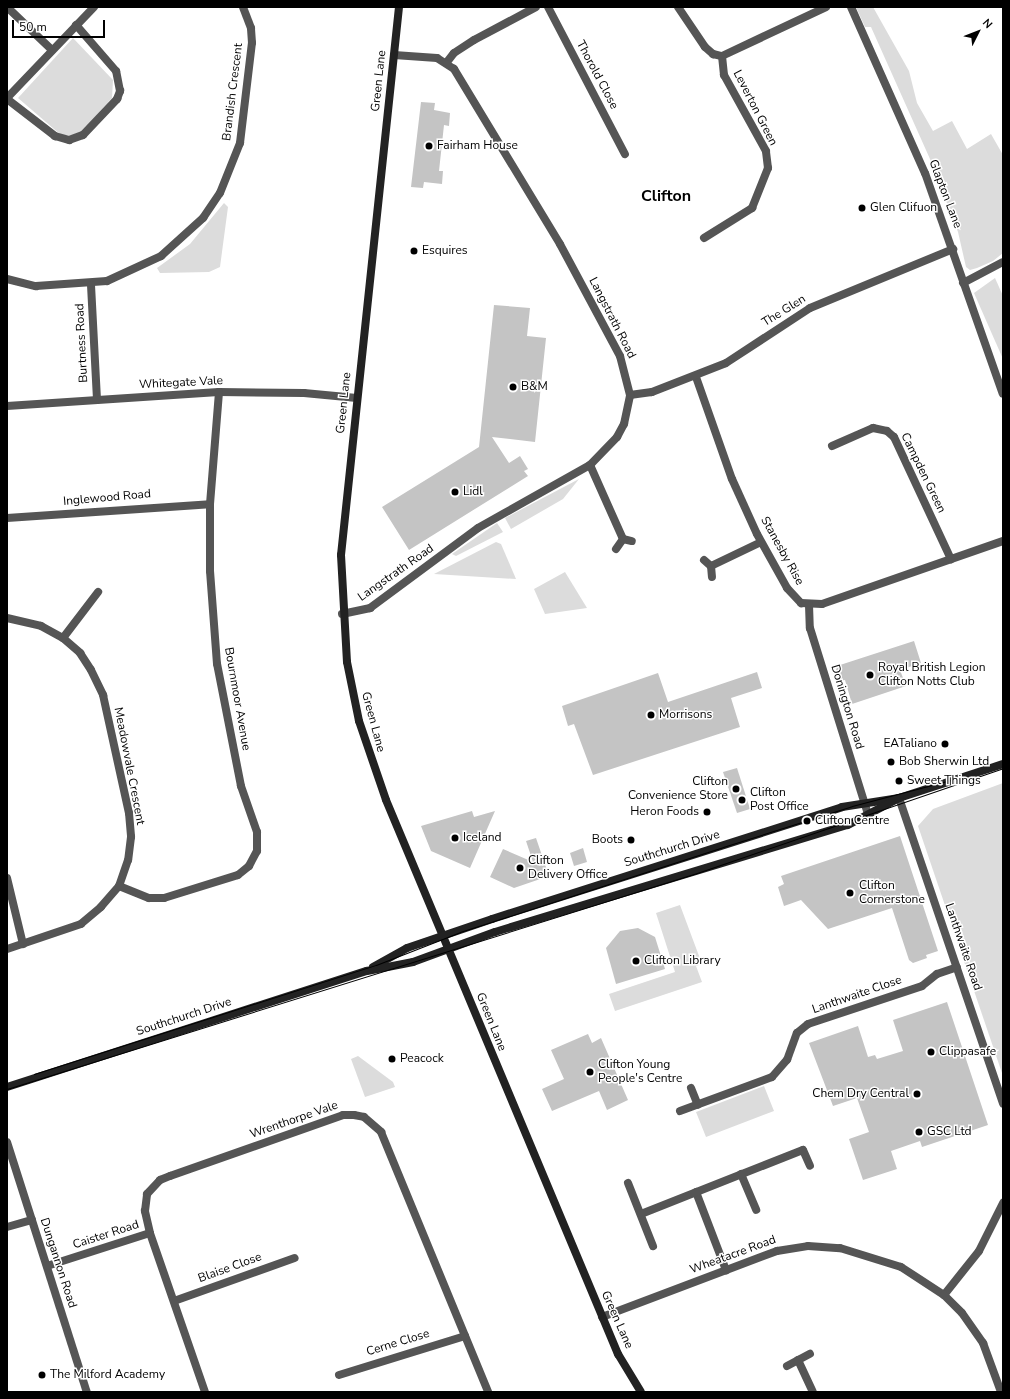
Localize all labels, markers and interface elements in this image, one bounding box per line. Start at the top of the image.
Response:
scale bar [14,12,107,38]
north arrow [958,12,998,52]
text: N [979,16,996,32]
text: 50 m [19,19,47,35]
street label: Thorold Close [573,38,621,112]
street label: Brandish Crescent [220,42,246,142]
street label: Green Lane [369,50,389,112]
street label: Leverton Green [730,68,780,148]
place label: Fairham House [437,139,518,153]
marker: Fairham House [424,141,434,151]
street label: Glapton Lane [925,158,965,230]
district label: Clifton [641,186,691,206]
place label: Glen Clifuon [870,201,937,215]
marker: Glen Clifuon [857,203,867,213]
place label: Esquires [422,244,468,258]
marker: Esquires [409,246,419,256]
street label: Langstrath Road [585,275,639,361]
street label: The Glen [759,292,809,330]
street label: Burtness Road [73,303,91,383]
street label: Green Lane [334,372,354,434]
street label: Whitegate Vale [139,374,223,392]
place label: B&M [521,380,548,394]
marker: B&M [508,382,518,392]
street label: Campden Green [897,431,949,515]
place label: Lidl [463,485,483,499]
street label: Inglewood Road [63,487,151,509]
marker: Lidl [450,487,460,497]
street label: Stanesby Rise [757,514,807,588]
street label: Langstrath Road [355,542,437,604]
street label: Bournmoor Avenue [221,646,253,752]
place label: Royal British Legion Clifton Notts Club [878,661,986,689]
street label: Donington Road [827,663,867,751]
marker: Royal British Legion Clifton Notts Club [865,670,875,680]
street label: Green Lane [358,690,388,754]
street label: Meadowvale Crescent [111,706,147,826]
place label: Morrisons [659,708,712,722]
marker: Morrisons [646,710,656,720]
place label: EATaliano [883,737,937,751]
marker: EATaliano [940,739,950,749]
place label: Bob Sherwin Ltd [899,755,989,769]
marker: Bob Sherwin Ltd [886,757,896,767]
place label: Sweet Things [907,774,981,788]
place label: Clifton Convenience Store [628,775,728,803]
marker: Sweet Things [894,776,904,786]
marker: Clifton Convenience Store [731,784,741,794]
place label: Clifton Post Office [750,786,809,814]
marker: Clifton Post Office [737,795,747,805]
place label: Heron Foods [630,805,699,819]
marker: Heron Foods [702,807,712,817]
place label: Clifton Centre [815,814,889,828]
marker: Clifton Centre [802,816,812,826]
street label: Southchurch Drive [623,828,721,870]
place label: Iceland [463,831,502,845]
marker: Iceland [450,833,460,843]
place label: Boots [592,833,623,847]
marker: Boots [626,835,636,845]
place label: Clifton Delivery Office [528,854,608,882]
marker: Clifton Delivery Office [515,863,525,873]
place label: Clifton Cornerstone [859,879,925,907]
marker: Clifton Cornerstone [844,887,856,899]
street label: Lanthwaite Road [941,901,985,993]
place label: Clifton Library [644,954,721,968]
marker: Clifton Library [631,956,641,966]
street label: Lanthwaite Close [810,973,904,1017]
street label: Green Lane [473,991,509,1053]
street label: Southchurch Drive [135,995,233,1039]
place label: Clippasafe [939,1045,996,1059]
marker: Clippasafe [926,1047,936,1057]
place label: Peacock [400,1052,444,1066]
marker: Peacock [387,1054,397,1064]
place label: Clifton Young People's Centre [598,1058,682,1086]
marker: Clifton Young People's Centre [585,1067,595,1077]
place label: Chem Dry Central [812,1087,909,1101]
marker: Chem Dry Central [912,1089,922,1099]
street label: Wrenthorpe Vale [248,1098,340,1142]
place label: GSC Ltd [927,1125,972,1139]
marker: GSC Ltd [914,1127,924,1137]
street label: Dungannon Road [37,1216,79,1310]
street label: Caister Road [71,1218,141,1252]
street label: Wheatacre Road [688,1233,778,1277]
street label: Blaise Close [196,1250,264,1286]
street label: Green Lane [598,1289,636,1351]
street label: Cerne Close [365,1327,431,1359]
place label: The Milford Academy [50,1368,165,1382]
marker: The Milford Academy [37,1370,47,1380]

